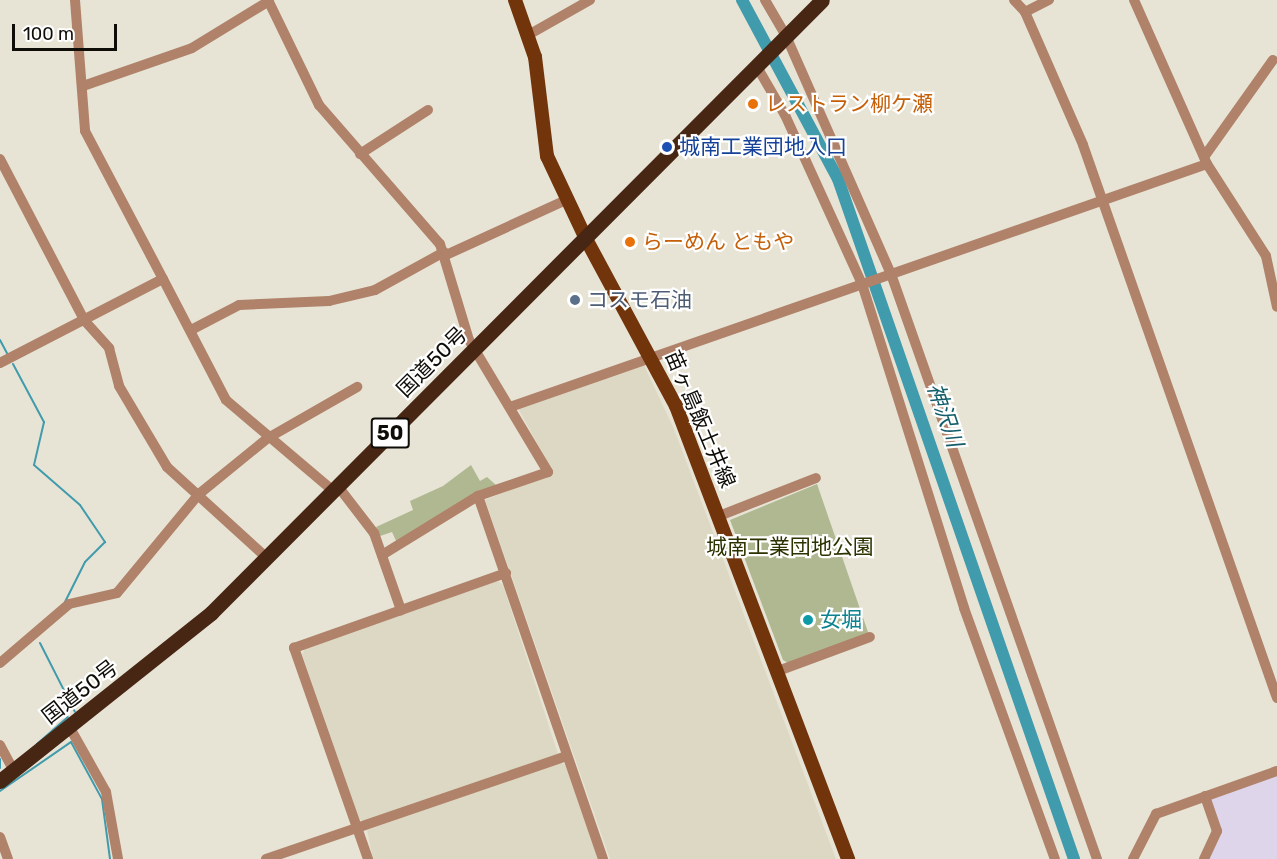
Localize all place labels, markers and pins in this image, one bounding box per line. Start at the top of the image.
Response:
place label: レストラン柳ケ瀬 [765,91,933,117]
marker: レストラン柳ケ瀬 [746,97,760,111]
place label: 城南工業団地入口 [679,134,847,160]
marker: 城南工業団地入口 [660,140,674,154]
place label: らーめん ともや [642,229,794,255]
marker: らーめん ともや [623,235,637,249]
place label: コスモ石油 [587,287,692,313]
marker: コスモ石油 [568,293,582,307]
place label: 女堀 [820,607,862,633]
marker: 女堀 [801,613,815,627]

